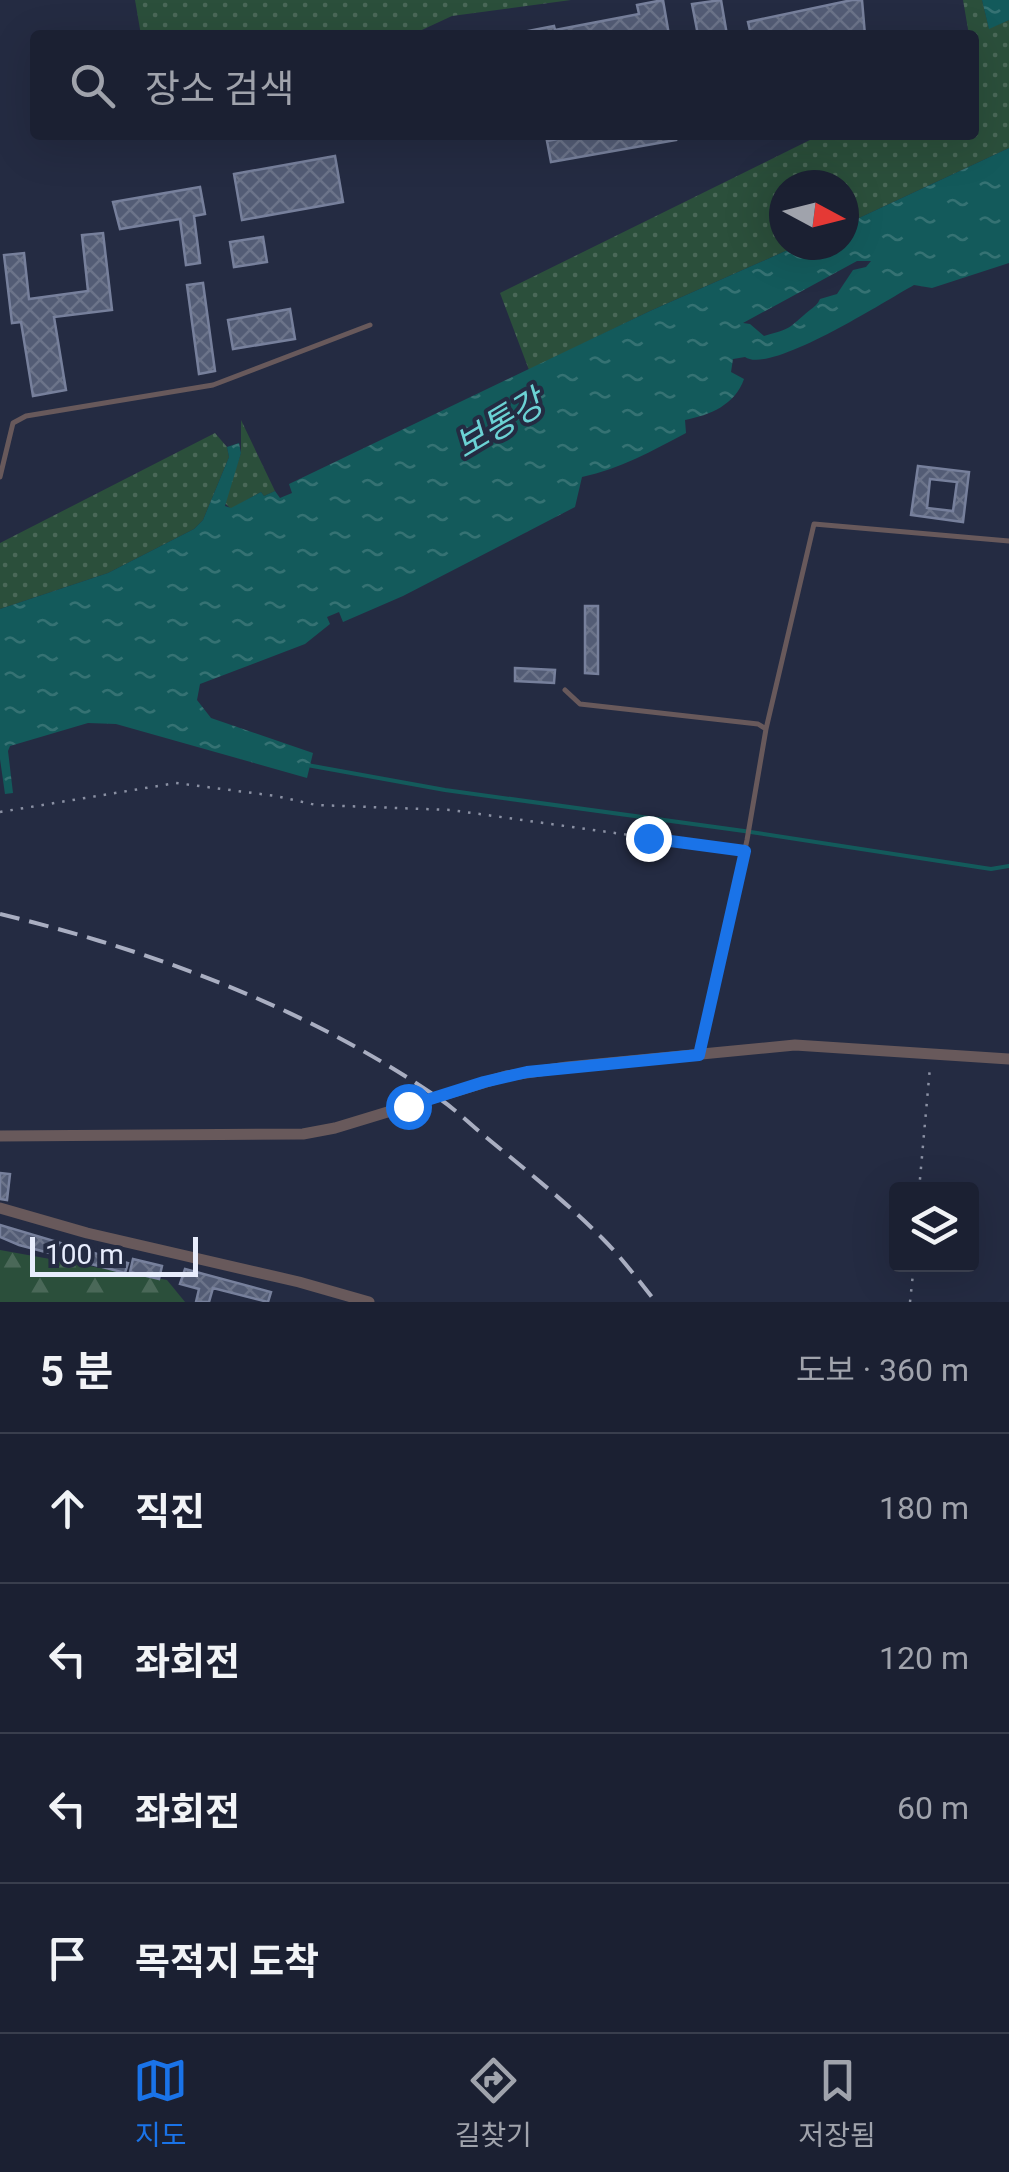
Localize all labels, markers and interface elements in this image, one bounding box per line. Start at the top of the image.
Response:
search box [30,30,979,140]
icon: search [65,58,120,113]
text: 장소 검색 [145,67,294,111]
north arrow [769,170,859,260]
water label: 보통강 [447,380,555,467]
route end [626,816,672,862]
route start [386,1084,432,1130]
map controls [889,1182,979,1272]
button: layers [889,1182,979,1272]
scale bar [30,1232,198,1276]
text: 100 m [45,1238,124,1271]
text: 5 분 [40,1347,113,1396]
text: 도보 · 360 m [796,1351,969,1389]
icon: ahead [40,1481,95,1536]
text: 180 m [879,1489,969,1527]
text: 직진 [135,1490,205,1534]
icon: left [40,1631,95,1686]
text: 120 m [879,1639,969,1677]
text: 좌회전 [135,1640,240,1684]
icon: left [40,1781,95,1836]
text: 60 m [897,1789,969,1827]
text: 좌회전 [135,1790,240,1834]
icon: arrive [40,1931,95,1986]
text: 목적지 도착 [135,1940,319,1984]
tab: 지도 [133,2053,188,2153]
tab: 길찾기 [455,2053,532,2153]
tab: 저장됨 [798,2053,876,2153]

